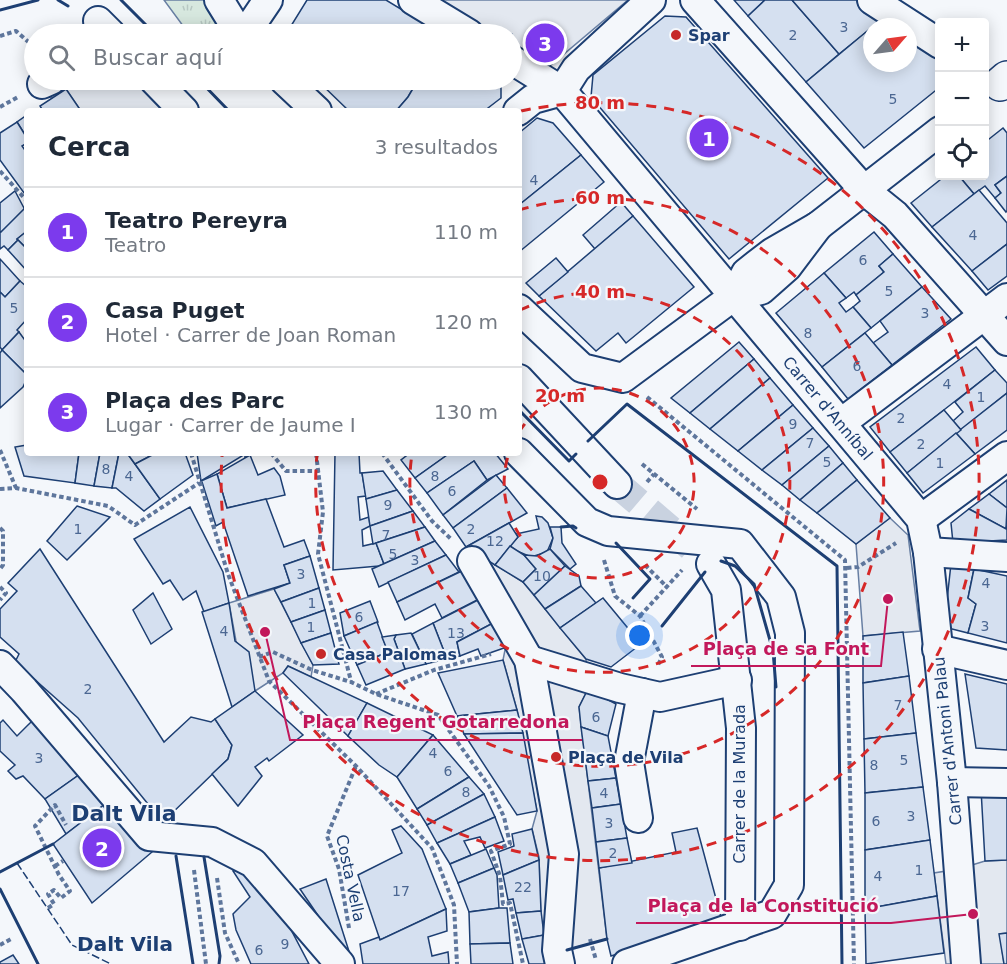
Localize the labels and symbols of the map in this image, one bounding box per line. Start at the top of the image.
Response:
north arrow [863,18,917,72]
house number: 3 [840,19,848,35]
pin: 3 [526,20,564,66]
place label: Spar [688,26,730,45]
house number: 2 [789,27,797,43]
marker: Spar [669,28,683,42]
house number: 5 [889,91,897,107]
text: 80 m [575,92,625,113]
pin: 1 [690,116,728,160]
house number: 4 [530,172,539,188]
text: 60 m [575,187,625,208]
house number: 4 [969,227,978,243]
house number: 6 [859,252,868,268]
text: 40 m [575,281,625,302]
house number: 5 [885,283,893,299]
house number: 5 [10,300,18,316]
house number: 3 [921,305,929,321]
house number: 8 [804,325,812,341]
street label: Carrer d'Anníbal [779,353,877,464]
house number: 6 [853,358,862,374]
house number: 4 [943,376,952,392]
text: 20 m [535,385,585,406]
house number: 1 [977,389,985,405]
house number: 2 [897,410,905,426]
house number: 9 [789,416,797,432]
house number: 7 [806,435,814,451]
house number: 2 [917,436,925,452]
house number: 5 [823,454,831,470]
house number: 1 [936,455,944,471]
house number: 8 [102,461,110,477]
house number: 4 [125,468,134,484]
house number: 8 [431,468,439,484]
centre of rings [590,472,610,492]
house number: 6 [448,483,457,499]
house number: 9 [384,497,392,513]
house number: 1 [74,521,82,537]
house number: 2 [467,521,475,537]
house number: 7 [382,527,390,543]
house number: 12 [486,533,504,549]
house number: 5 [389,546,397,562]
house number: 3 [411,552,419,568]
house number: 3 [297,566,305,582]
house number: 10 [533,568,551,584]
house number: 4 [982,575,991,591]
house number: 1 [308,595,316,611]
house number: 6 [355,609,364,625]
house number: 3 [981,618,989,634]
house number: 1 [307,619,315,635]
your location [625,621,654,650]
house number: 4 [220,623,229,639]
house number: 13 [447,625,465,641]
callout: Plaça de sa Font [691,630,881,666]
text: Plaça de sa Font [703,638,870,659]
place label: Casa Palomas [333,645,457,664]
marker: Casa Palomas [314,647,328,661]
street label: Carrer d'Antoni Palau [929,656,966,826]
house number: 2 [84,681,92,697]
house number: 7 [894,697,902,713]
callout: Plaça Regent Gotarredona [290,704,582,740]
street label: Carrer de la Murada [730,704,749,864]
house number: 6 [592,709,601,725]
text: Plaça Regent Gotarredona [302,711,570,732]
house number: 4 [429,745,438,761]
place label: Plaça de Vila [568,748,684,767]
house number: 3 [35,750,43,766]
marker: Plaça de Vila [549,750,563,764]
house number: 5 [900,752,908,768]
house number: 8 [870,757,878,773]
house number: 6 [444,763,453,779]
house number: 8 [462,784,470,800]
house number: 4 [600,785,609,801]
district label: Dalt Vila [71,801,177,826]
house number: 3 [907,808,915,824]
house number: 6 [872,813,881,829]
house number: 3 [605,815,613,831]
pin: 2 [82,826,122,870]
street label: Costa Vella [332,833,369,923]
house number: 2 [609,845,617,861]
house number: 1 [915,862,923,878]
house number: 4 [874,868,883,884]
house number: 22 [514,879,532,895]
house number: 17 [392,883,410,899]
callout: Plaça de la Constitució [636,887,891,923]
text: Plaça de la Constitució [647,895,879,916]
district label: Dalt Vila [77,932,173,956]
house number: 9 [281,936,289,952]
house number: 6 [255,942,264,958]

